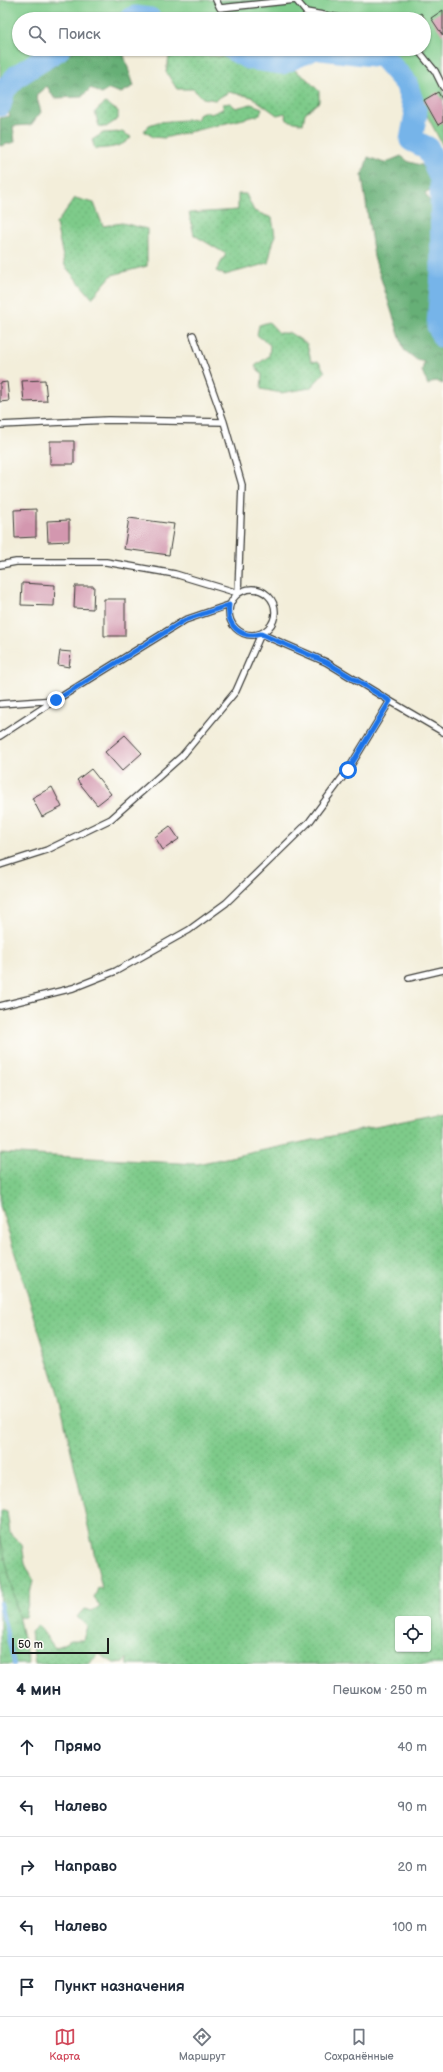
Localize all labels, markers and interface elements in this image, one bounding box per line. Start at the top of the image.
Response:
search box [12,12,431,56]
icon: search [26,23,48,45]
text: Поиск [58,25,101,44]
route end [47,691,65,709]
route start [339,761,357,779]
map controls [395,1616,431,1652]
button: locate [395,1616,431,1652]
scale bar [12,1636,109,1655]
text: 50 m [18,1638,43,1651]
text: 4 мин [16,1680,61,1700]
text: Пешком · 250 m [332,1682,427,1698]
icon: ahead [16,1736,38,1758]
text: Прямо [54,1737,101,1756]
text: 40 m [397,1739,427,1755]
icon: left [16,1796,38,1818]
text: Налево [54,1797,107,1816]
text: 90 m [398,1799,427,1815]
icon: right [16,1856,38,1878]
text: Направо [54,1857,117,1876]
text: 20 m [397,1859,427,1875]
icon: left [16,1916,38,1938]
text: Налево [54,1917,107,1936]
text: 100 m [392,1919,427,1935]
icon: arrive [16,1976,38,1998]
text: Пункт назначения [54,1977,185,1996]
tab: Карта [49,2026,80,2063]
tab: Маршрут [179,2026,226,2063]
tab: Сохранённые [324,2026,394,2063]

